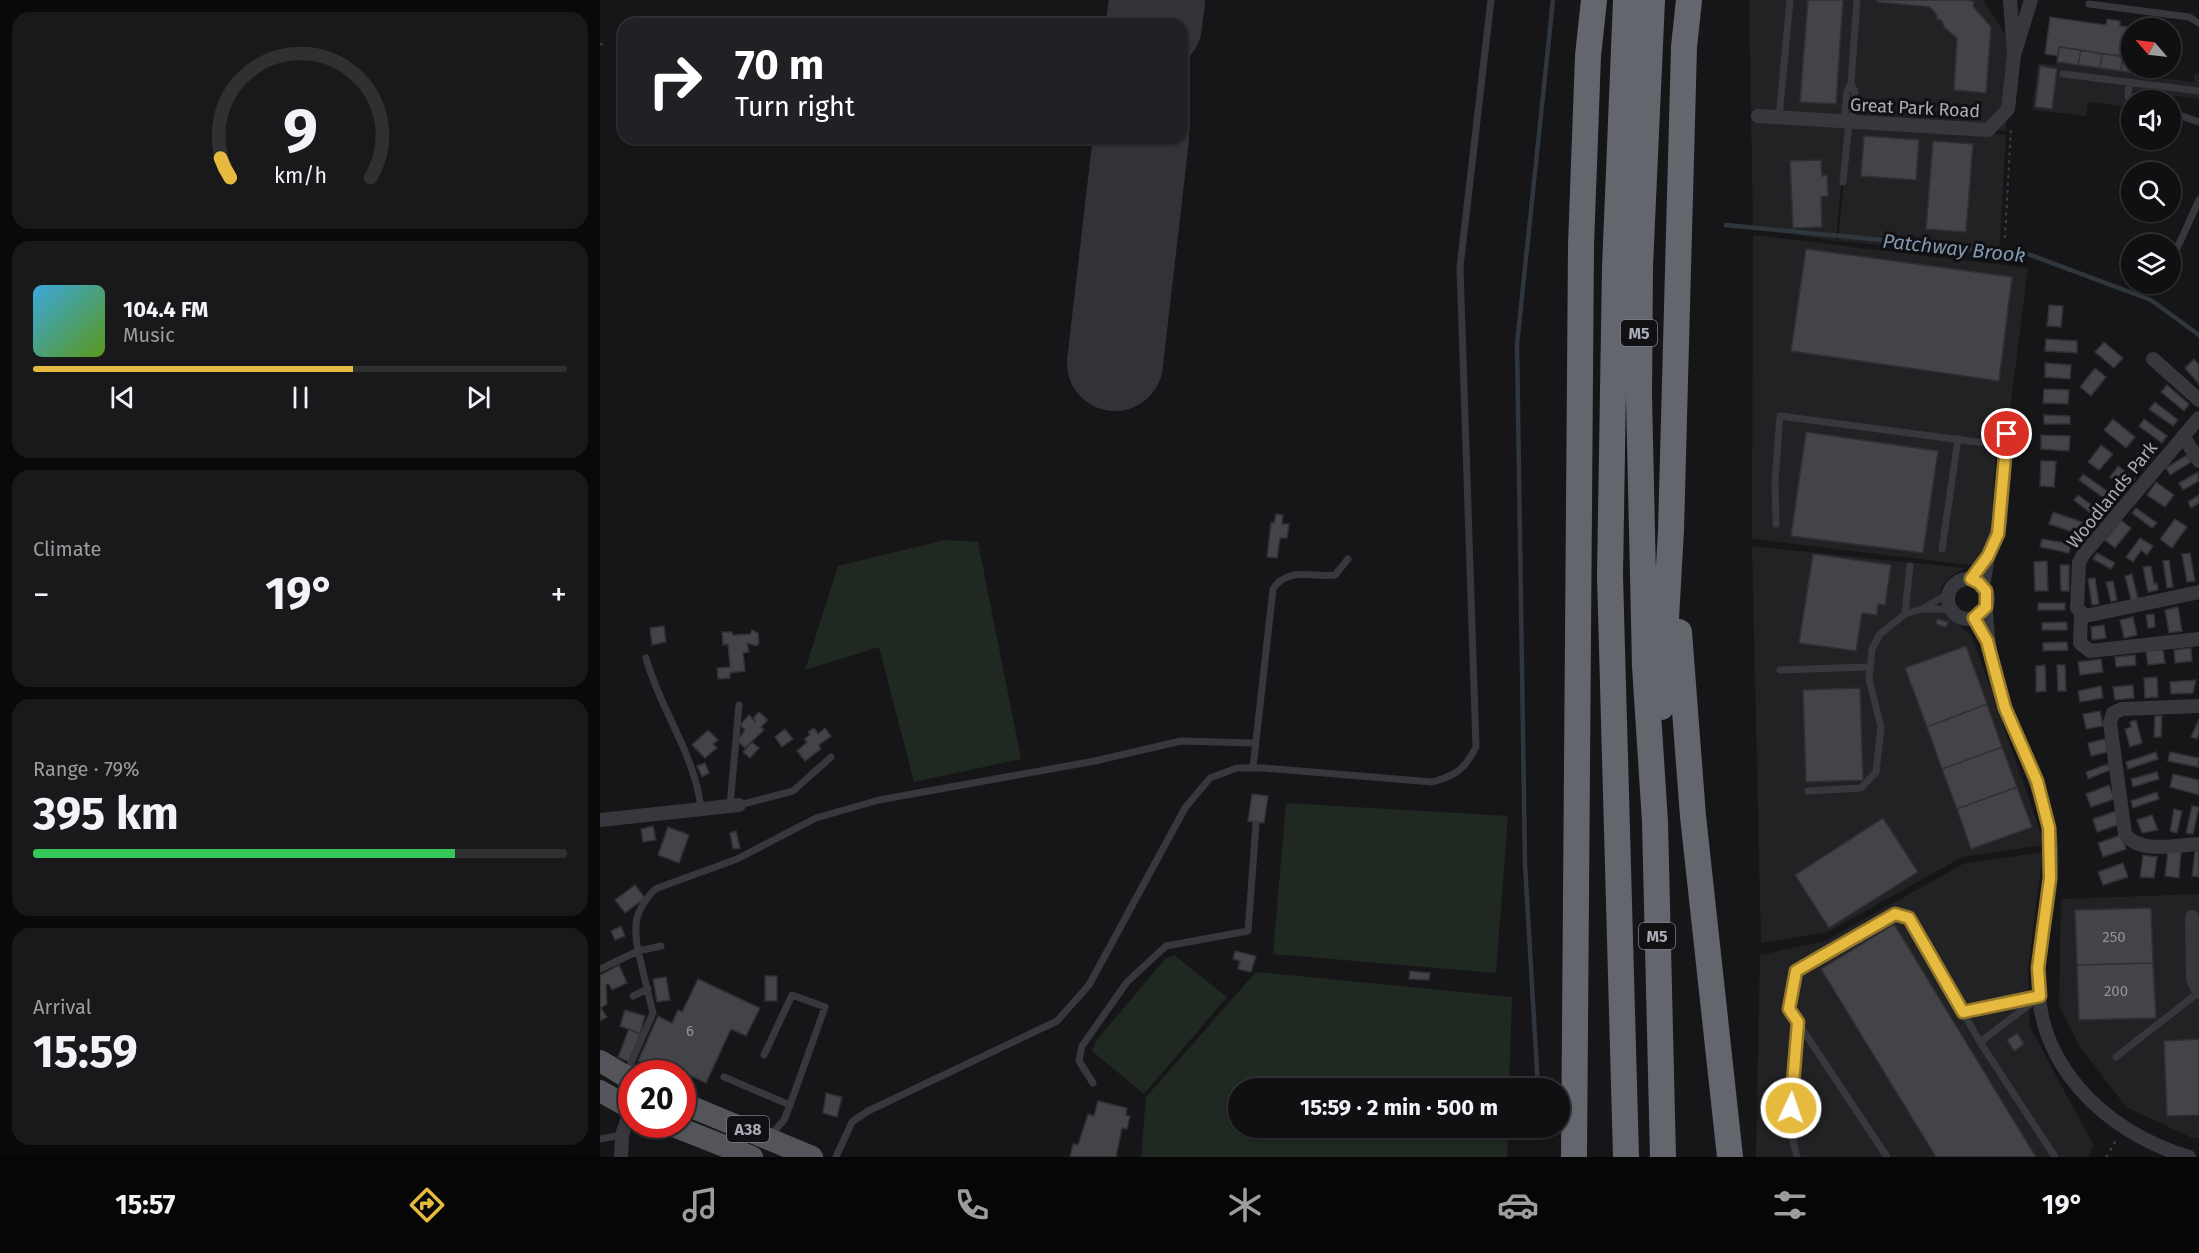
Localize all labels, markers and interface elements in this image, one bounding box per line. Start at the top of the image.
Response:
north arrow [2121,18,2181,78]
map controls [2121,18,2181,294]
text: 70 m [735,40,824,90]
icon: right [636,42,714,120]
button: sound [2121,90,2181,150]
text: Turn right [735,91,855,123]
text: 9 [283,94,317,169]
street label: Great Park Road [1849,94,1981,122]
button: search [2121,162,2181,222]
text: km/h [273,163,327,189]
water label: Patchway Brook [1881,229,2027,267]
button: layers [2121,234,2181,294]
text: 104.4 FM [123,296,208,323]
road number: M5 [1621,320,1657,346]
text: Music [123,323,175,347]
icon: previous [106,381,139,414]
icon: pause [284,381,317,414]
icon: next [462,381,495,414]
pin [1981,408,2032,459]
icon: arrive [1990,417,2023,450]
street label: Woodlands Park [2062,436,2162,553]
text: Climate [33,537,101,561]
text: 19° [265,567,335,621]
text: − [33,575,50,615]
text: + [551,575,567,615]
text: Range · 79% [33,757,139,781]
text: 395 km [33,787,179,841]
road number: M5 [1639,923,1675,949]
house number: 250 [2102,928,2126,946]
house number: 200 [2104,982,2128,1000]
text: Arrival [33,995,92,1019]
house number: 6 [686,1022,694,1040]
text: 15:59 [33,1025,138,1079]
speed limit sign: 20 [618,1060,696,1138]
position arrow [1759,1076,1823,1140]
text: 15:59 · 2 min · 500 m [1300,1094,1498,1121]
road number: A38 [727,1116,769,1142]
icon: directions [406,1184,448,1226]
icon: music [679,1184,721,1226]
icon: phone [951,1184,993,1226]
icon: climate [1224,1184,1266,1226]
icon: car [1497,1184,1539,1226]
icon: filters [1769,1184,1811,1226]
text: 15:57 [115,1189,175,1221]
text: 19° [2042,1189,2084,1221]

